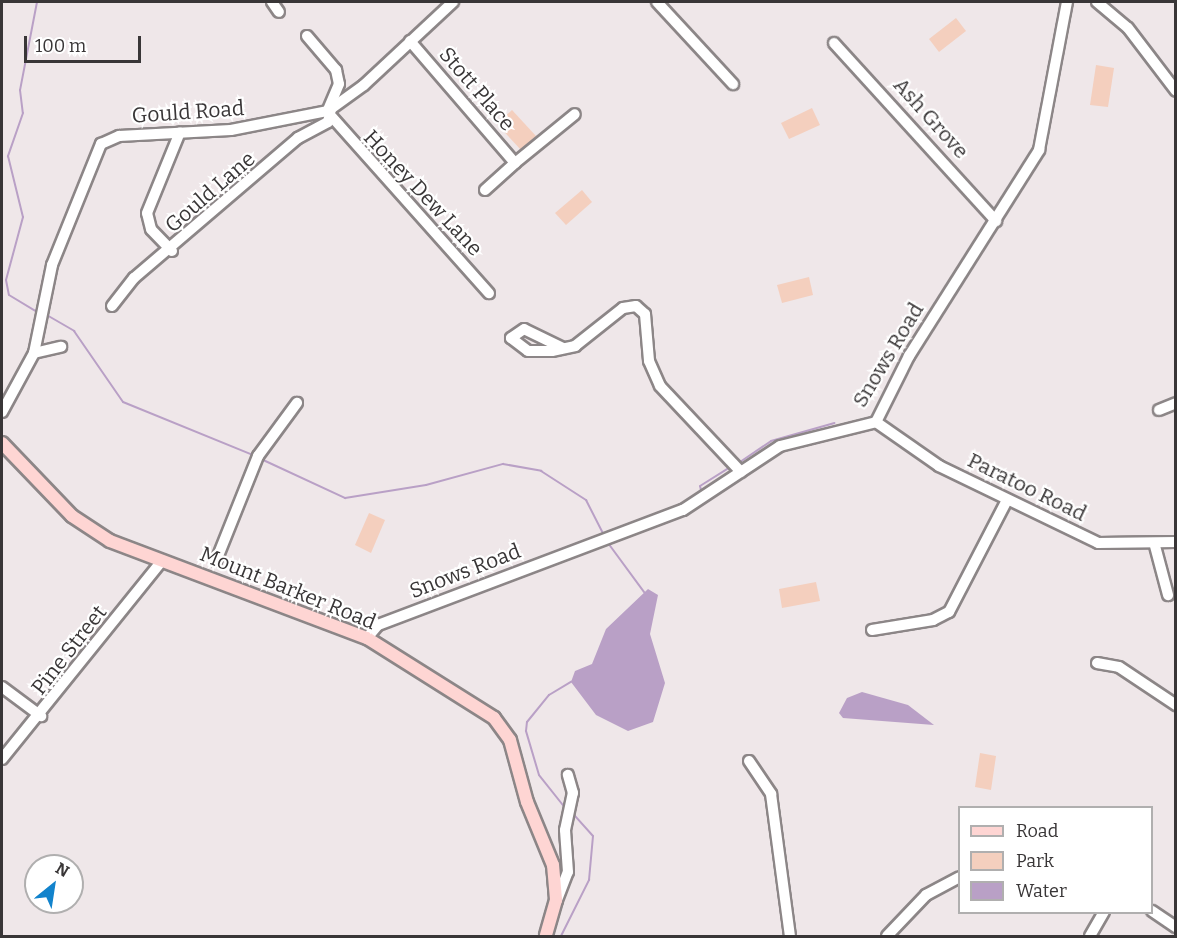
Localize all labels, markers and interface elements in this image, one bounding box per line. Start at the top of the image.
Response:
scale bar [27,24,144,62]
text: 100 m [35,35,86,57]
street label: Stott Place [434,42,520,136]
street label: Ash Grove [888,72,974,164]
street label: Gould Road [131,96,245,128]
street label: Honey Dew Lane [358,125,488,261]
street label: Gould Lane [160,146,260,238]
street label: Snows Road [847,298,929,412]
street label: Paratoo Road [964,447,1090,527]
street label: Snows Road [406,538,524,604]
street label: Mount Barker Road [196,541,380,635]
street label: Pine Street [26,600,112,700]
legend [958,806,1153,914]
text: Road [1016,820,1058,842]
text: Park [1016,850,1054,872]
north arrow [24,854,84,914]
text: N [52,858,72,881]
text: Water [1016,880,1067,902]

